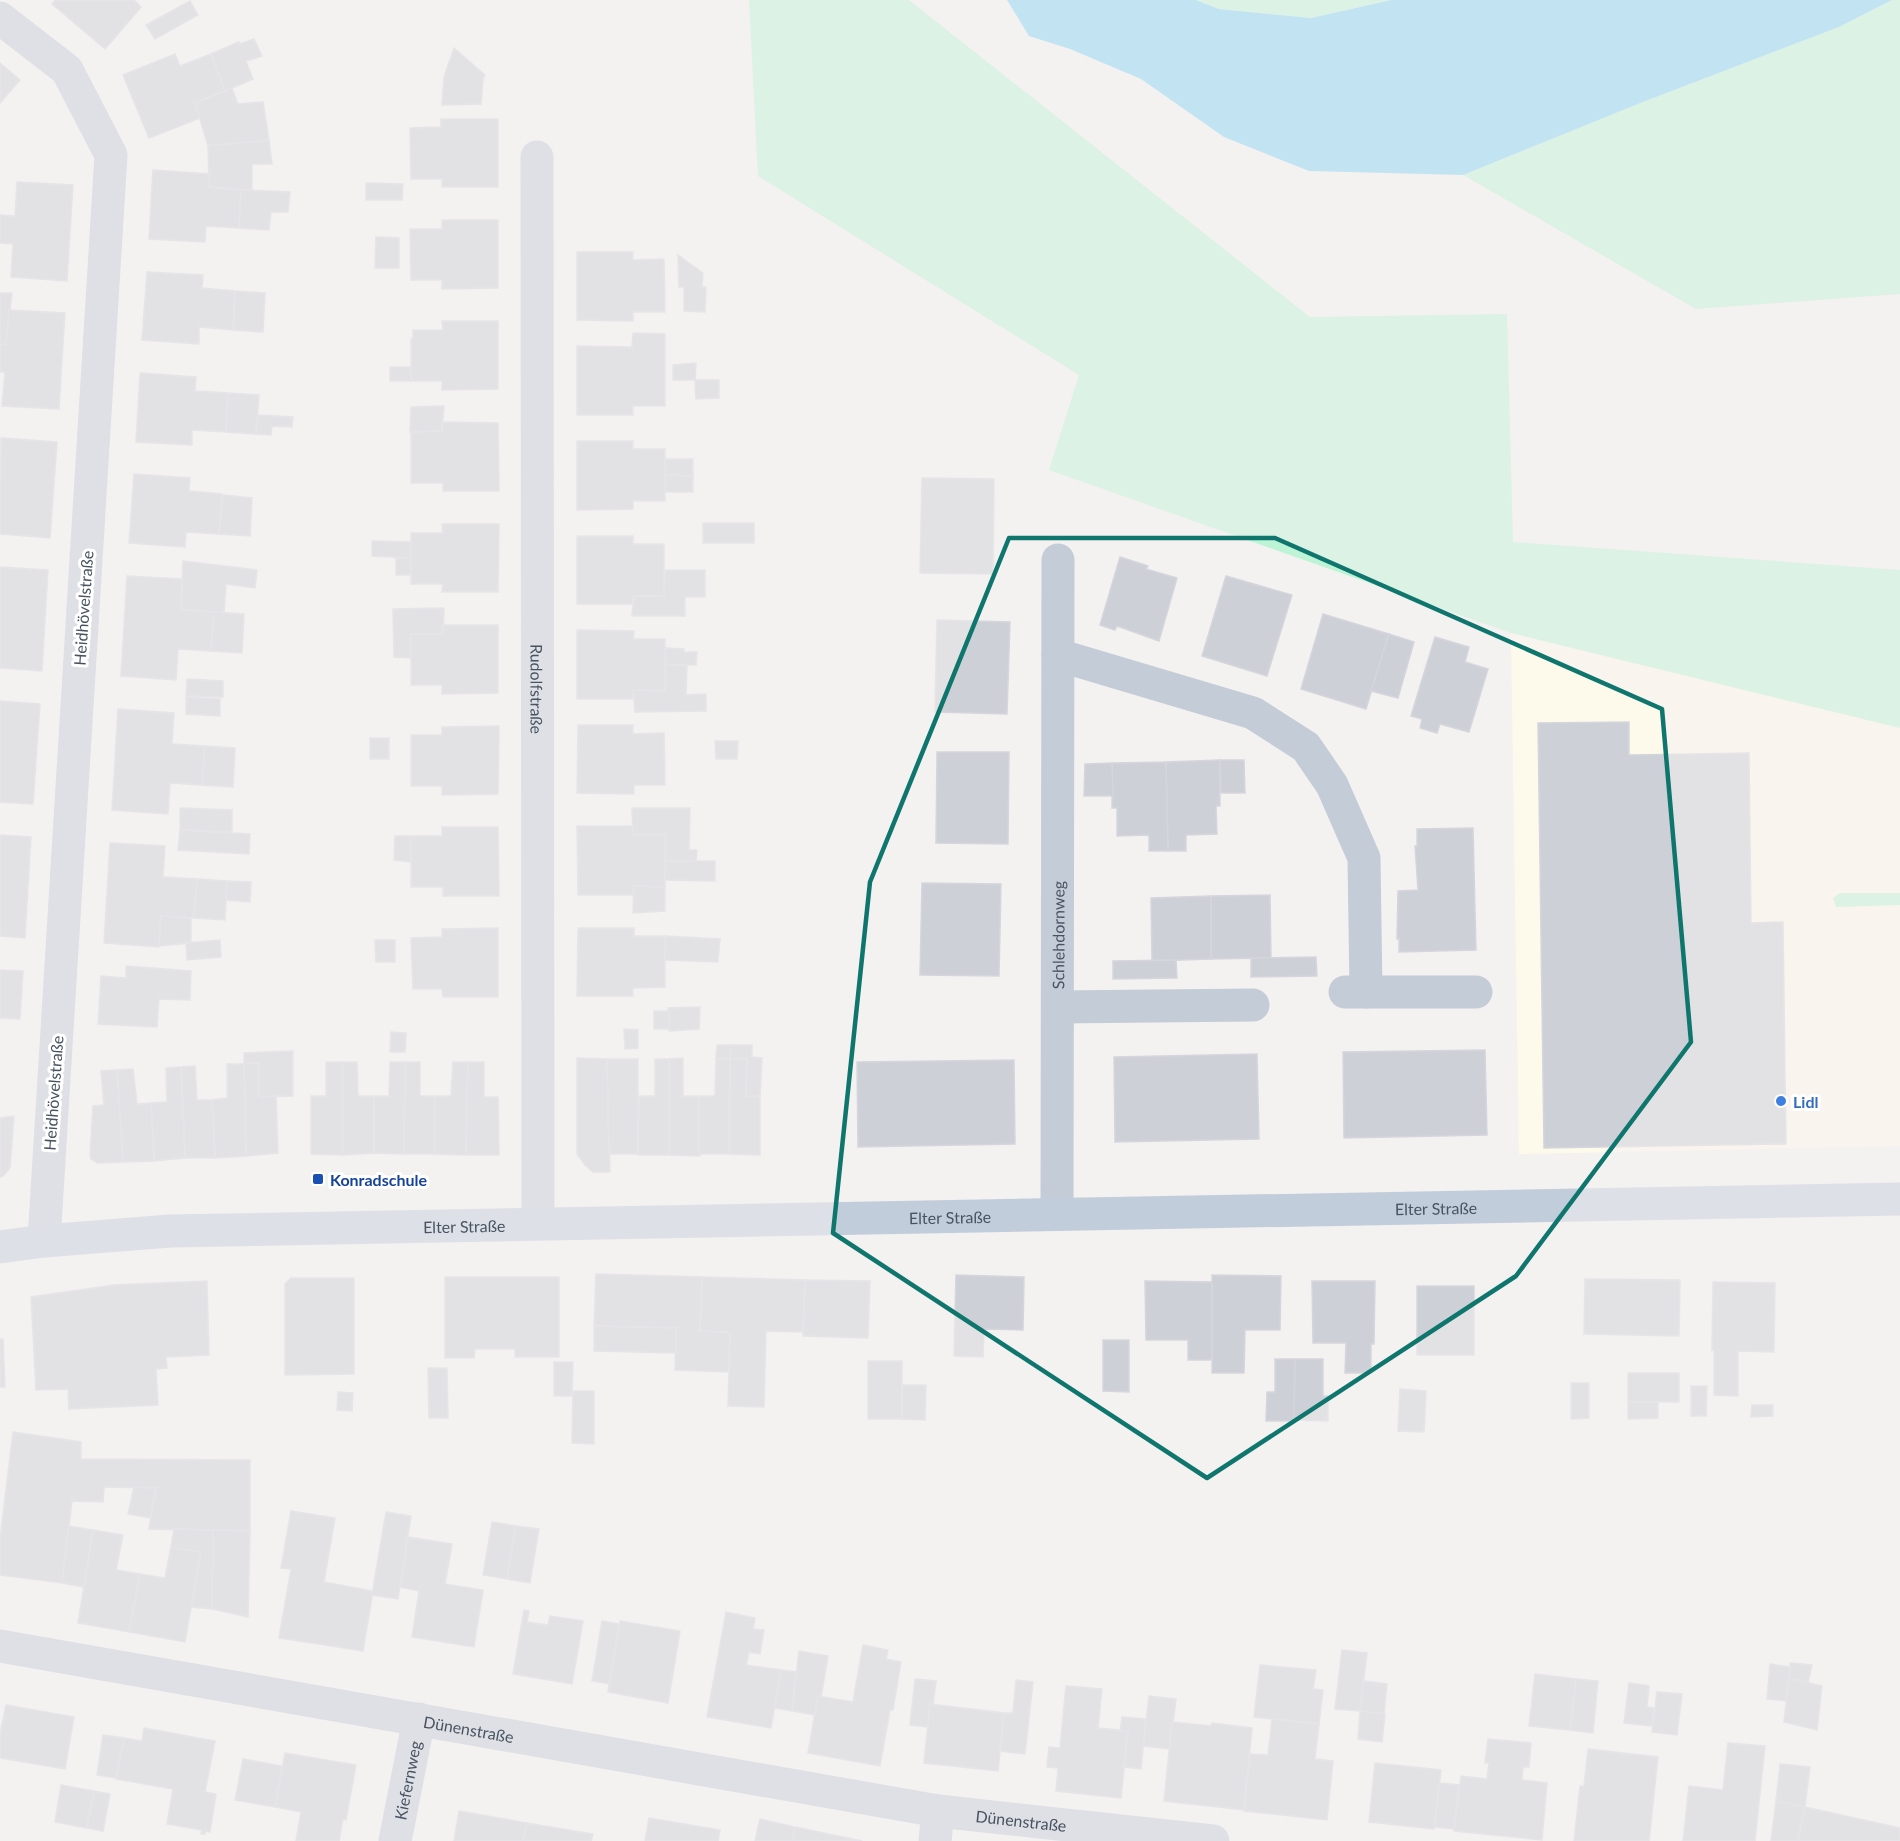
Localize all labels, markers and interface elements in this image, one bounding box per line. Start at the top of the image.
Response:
street label: Heidhövelstraße [70,550,96,666]
street label: Rudolfstraße [528,644,547,734]
street label: Schlehdornweg [1048,881,1067,989]
street label: Heidhövelstraße [40,1035,66,1151]
place label: Lidl [1793,1092,1818,1111]
marker: Lidl [1774,1094,1788,1108]
place label: Konradschule [330,1170,427,1189]
marker: Konradschule [311,1172,325,1186]
street label: Elter Straße [1395,1197,1477,1218]
street label: Elter Straße [909,1206,991,1227]
street label: Elter Straße [423,1215,505,1236]
street label: Dünenstraße [422,1711,515,1746]
street label: Kiefernweg [390,1739,424,1822]
street label: Dünenstraße [975,1806,1068,1834]

